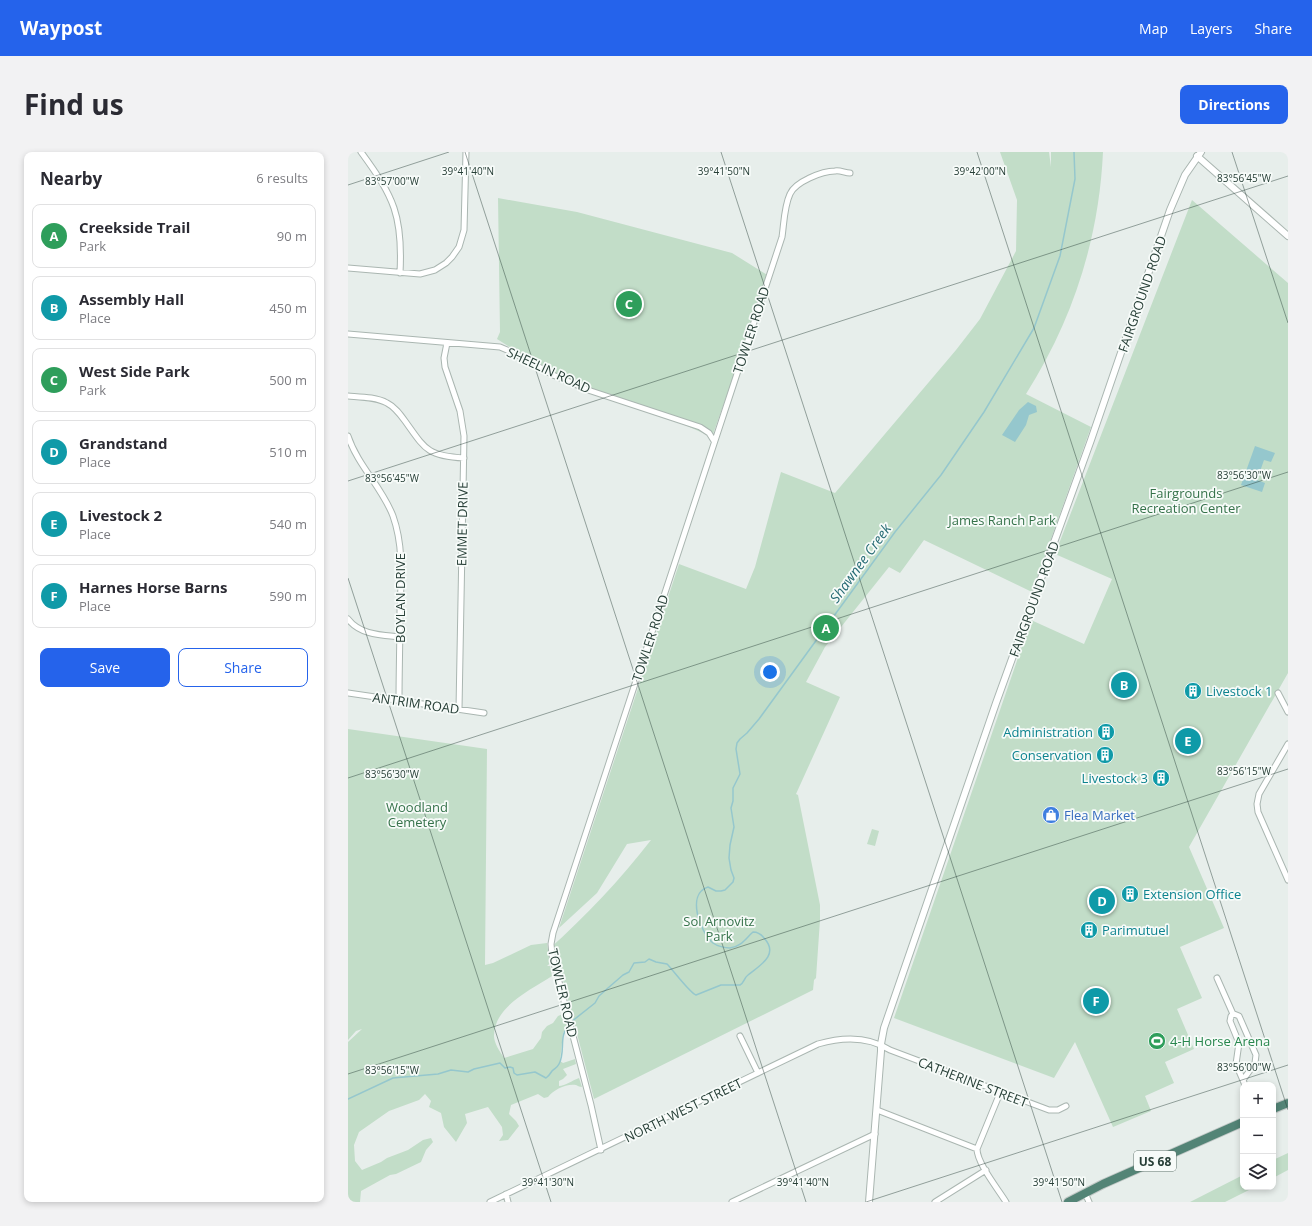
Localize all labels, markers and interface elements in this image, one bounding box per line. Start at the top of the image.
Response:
text: Waypost [20,15,102,41]
text: Map [1139,19,1168,38]
text: Layers [1190,19,1232,38]
text: Share [1254,19,1292,38]
text: Find us [24,85,124,123]
button: Directions [1180,85,1288,124]
text: 39°41'40"N [442,164,494,178]
text: 39°41'50"N [698,164,750,178]
text: 39°42'00"N [954,164,1006,178]
text: Nearby [40,167,102,190]
text: 6 results [256,169,308,187]
text: 83°56'45"W [1217,171,1272,185]
text: 83°57'00"W [365,174,420,188]
text: Creekside Trail [79,217,190,237]
text: A [50,227,58,245]
text: 90 m [277,227,307,245]
street label: FAIRGROUND ROAD [1114,233,1170,355]
text: Park [79,237,106,255]
street label: TOWLER ROAD [728,284,774,376]
text: Assembly Hall [79,289,184,309]
pin: C [616,289,642,319]
text: B [50,299,58,317]
text: 450 m [269,299,307,317]
text: Place [79,309,111,327]
street label: SHEELIN ROAD [504,343,594,397]
text: West Side Park [79,361,190,381]
text: C [50,371,58,389]
text: 500 m [269,371,307,389]
text: Park [79,381,106,399]
text: Grandstand [79,433,167,453]
text: D [49,443,59,461]
text: 510 m [269,443,307,461]
text: Place [79,453,111,471]
text: 83°56'30"W [1217,468,1272,482]
text: 83°56'45"W [365,471,420,485]
street label: EMMET DRIVE [452,482,472,566]
park label: Fairgrounds Recreation Center [1131,484,1241,517]
text: Livestock 2 [79,505,162,525]
park label: James Ranch Park [946,511,1056,529]
text: E [50,515,58,533]
text: 540 m [269,515,307,533]
water label: Shawnee Creek [825,519,896,606]
text: Place [79,525,111,543]
street label: FAIRGROUND ROAD [1005,539,1063,659]
street label: BOYLAN DRIVE [391,553,409,643]
text: Harnes Horse Barns [79,577,227,597]
text: F [50,587,58,605]
text: 590 m [269,587,307,605]
street label: TOWLER ROAD [627,592,673,684]
text: Place [79,597,111,615]
pin: A [813,613,839,643]
button: Save [40,648,170,687]
button: Share [178,648,308,687]
your location [760,662,780,682]
pin: B [1111,670,1137,700]
building icon: Livestock 1 [1183,681,1203,701]
place label: Livestock 1 [1206,682,1272,700]
street label: ANTRIM ROAD [371,688,461,718]
building icon: Administration [1096,722,1116,742]
place label: Administration [1003,723,1093,741]
pin: E [1175,726,1201,756]
building icon: Conservation [1095,745,1115,765]
place label: Conservation [1012,746,1092,764]
text: 83°56'15"W [1217,764,1272,778]
text: 83°56'30"W [365,767,420,781]
building icon: Livestock 3 [1151,768,1171,788]
place label: Livestock 3 [1082,769,1148,787]
park label: Woodland Cemetery [386,798,448,831]
shop icon: Flea Market [1041,805,1061,825]
place label: Flea Market [1064,806,1135,824]
building icon: Extension Office [1120,884,1140,904]
place label: Extension Office [1143,885,1241,903]
pin: D [1089,886,1115,916]
park label: Sol Arnovitz Park [683,912,755,945]
building icon: Parimutuel [1079,920,1099,940]
place label: Parimutuel [1102,921,1169,939]
street label: TOWLER ROAD [544,947,582,1039]
pin: F [1083,986,1109,1016]
sports icon: 4-H Horse Arena [1147,1031,1167,1051]
place label: 4-H Horse Arena [1170,1032,1270,1050]
street label: CATHERINE STREET [915,1053,1031,1112]
text: 83°56'00"W [1217,1060,1272,1074]
text: 83°56'15"W [365,1063,420,1077]
street label: NORTH WEST STREET [621,1073,746,1146]
map controls [1240,1082,1276,1190]
button: + [1240,1082,1276,1118]
button: − [1240,1118,1276,1154]
road number: US 68 [1134,1151,1176,1171]
button: layers [1240,1154,1276,1190]
text: 39°41'30"N [522,1175,574,1189]
text: 39°41'40"N [777,1175,829,1189]
text: 39°41'50"N [1033,1175,1085,1189]

